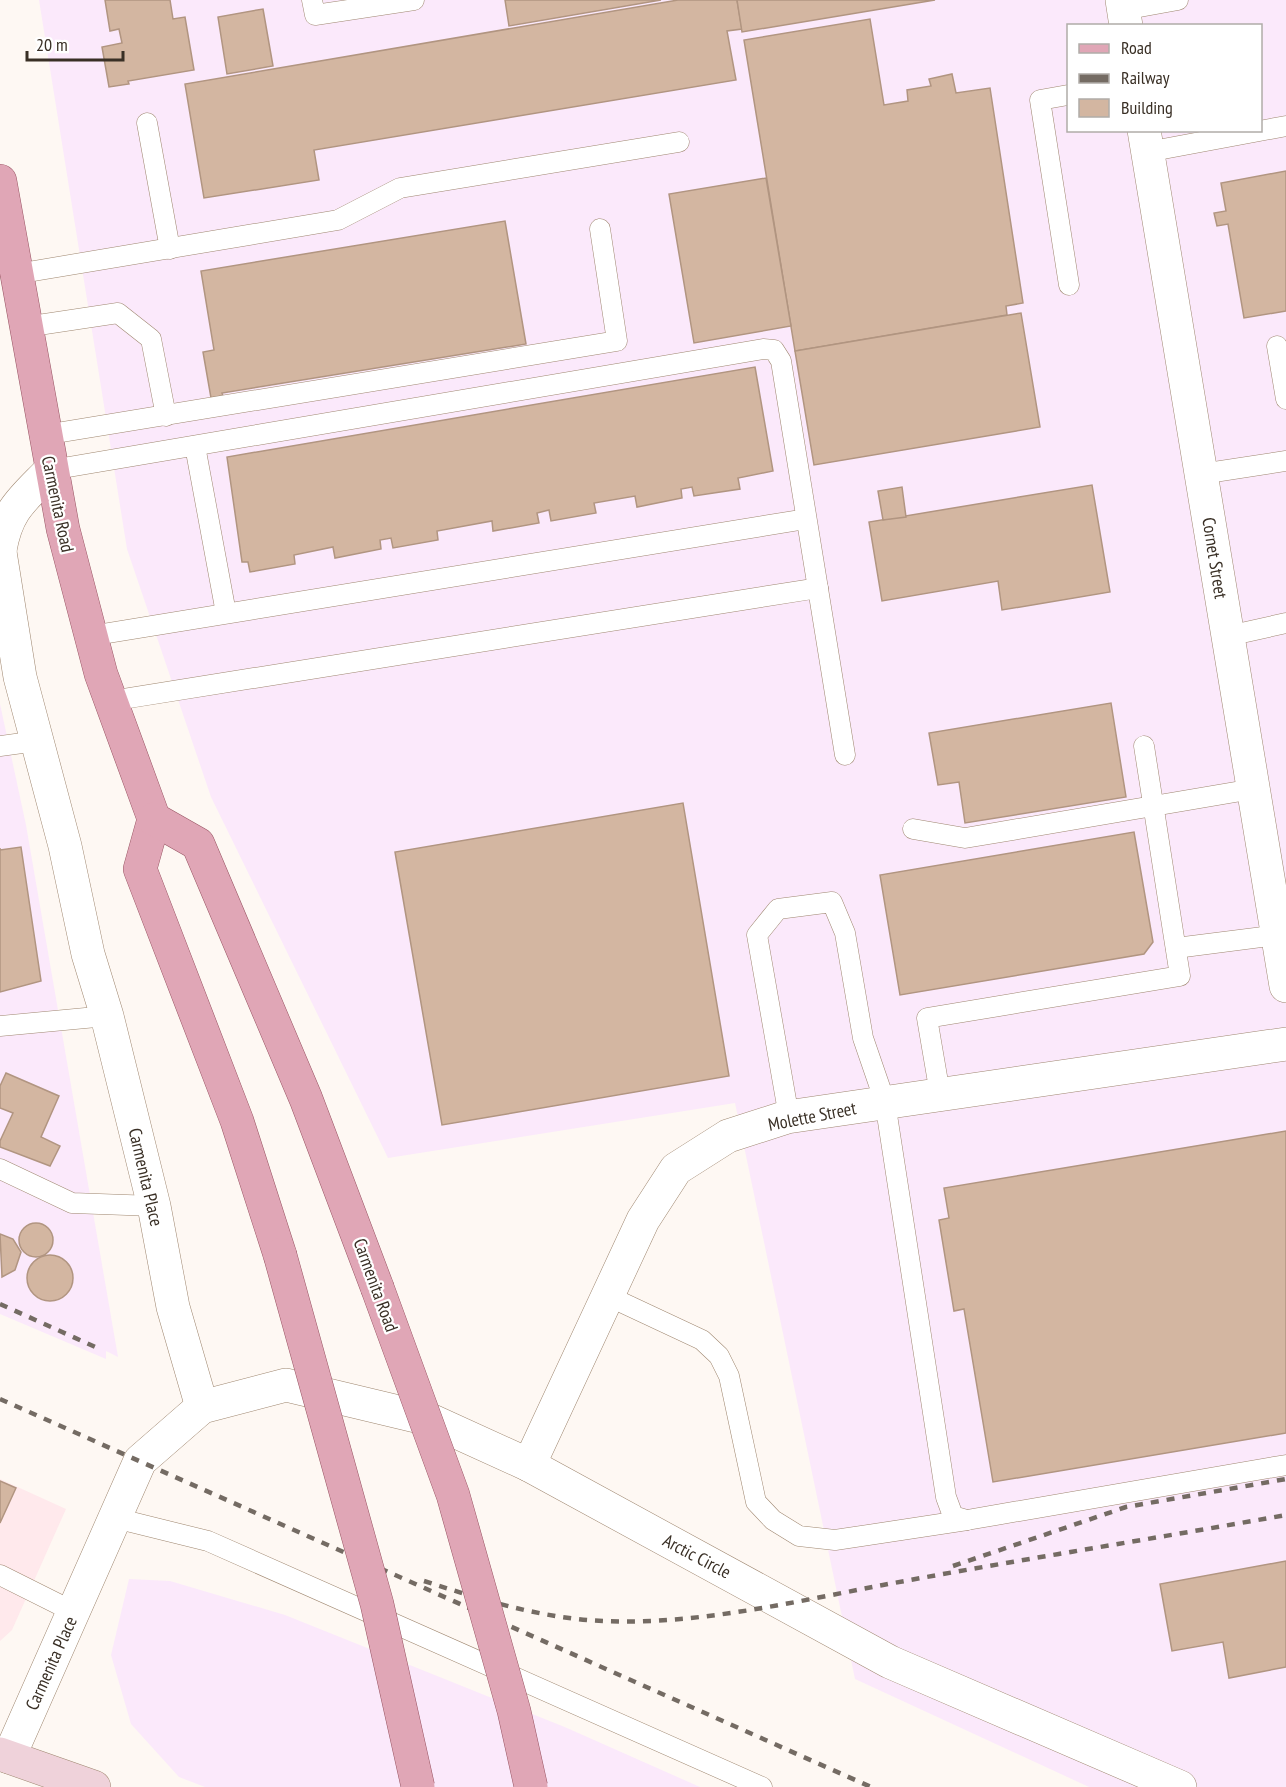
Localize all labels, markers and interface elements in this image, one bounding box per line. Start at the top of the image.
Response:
scale bar [27,24,123,62]
legend [1067,24,1262,132]
text: 20 m [36,33,68,56]
text: Road [1121,36,1152,59]
text: Railway [1121,66,1170,89]
text: Building [1121,96,1173,119]
street label: Carmenita Road [37,454,79,554]
street label: Cornet Street [1197,516,1233,600]
street label: Molette Street [766,1096,858,1136]
street label: Carmenita Place [124,1126,168,1228]
street label: Carmenita Road [348,1235,404,1335]
street label: Arctic Circle [659,1529,735,1583]
street label: Carmenita Place [20,1613,82,1713]

